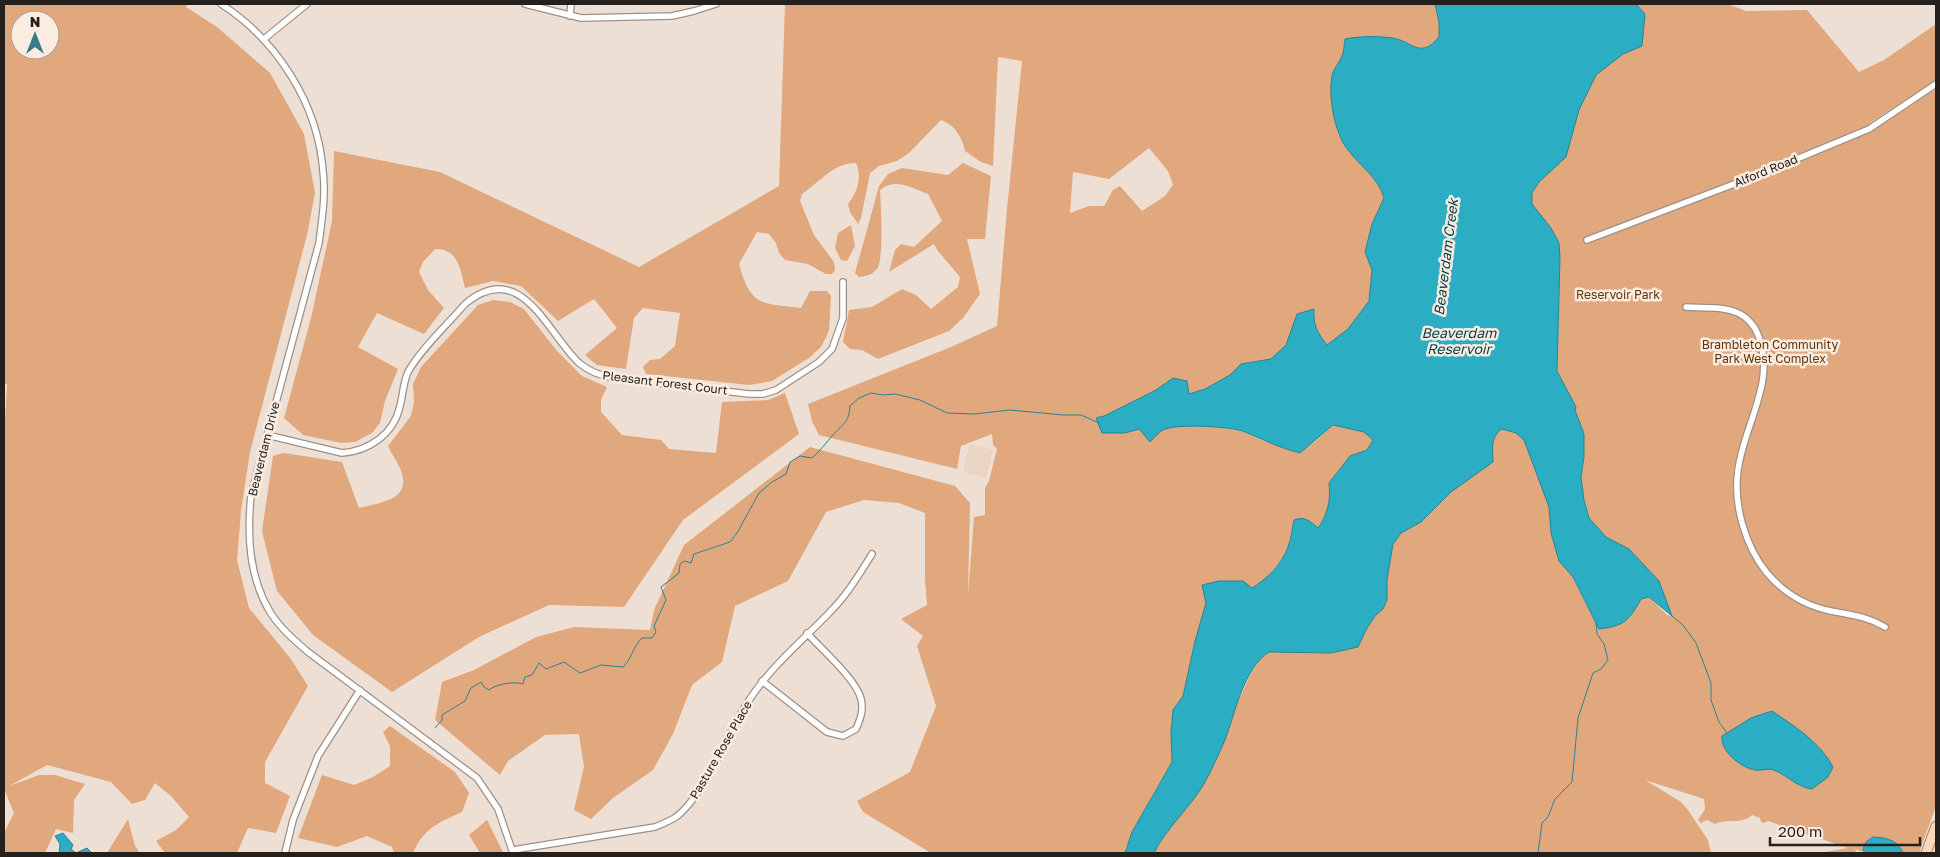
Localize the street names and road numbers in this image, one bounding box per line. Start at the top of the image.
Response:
street label: Alford Road [1732,151,1800,190]
street label: Pleasant Forest Court [602,367,729,398]
street label: Beaverdam Drive [244,400,283,498]
street label: Pasture Rose Place [686,698,755,802]

